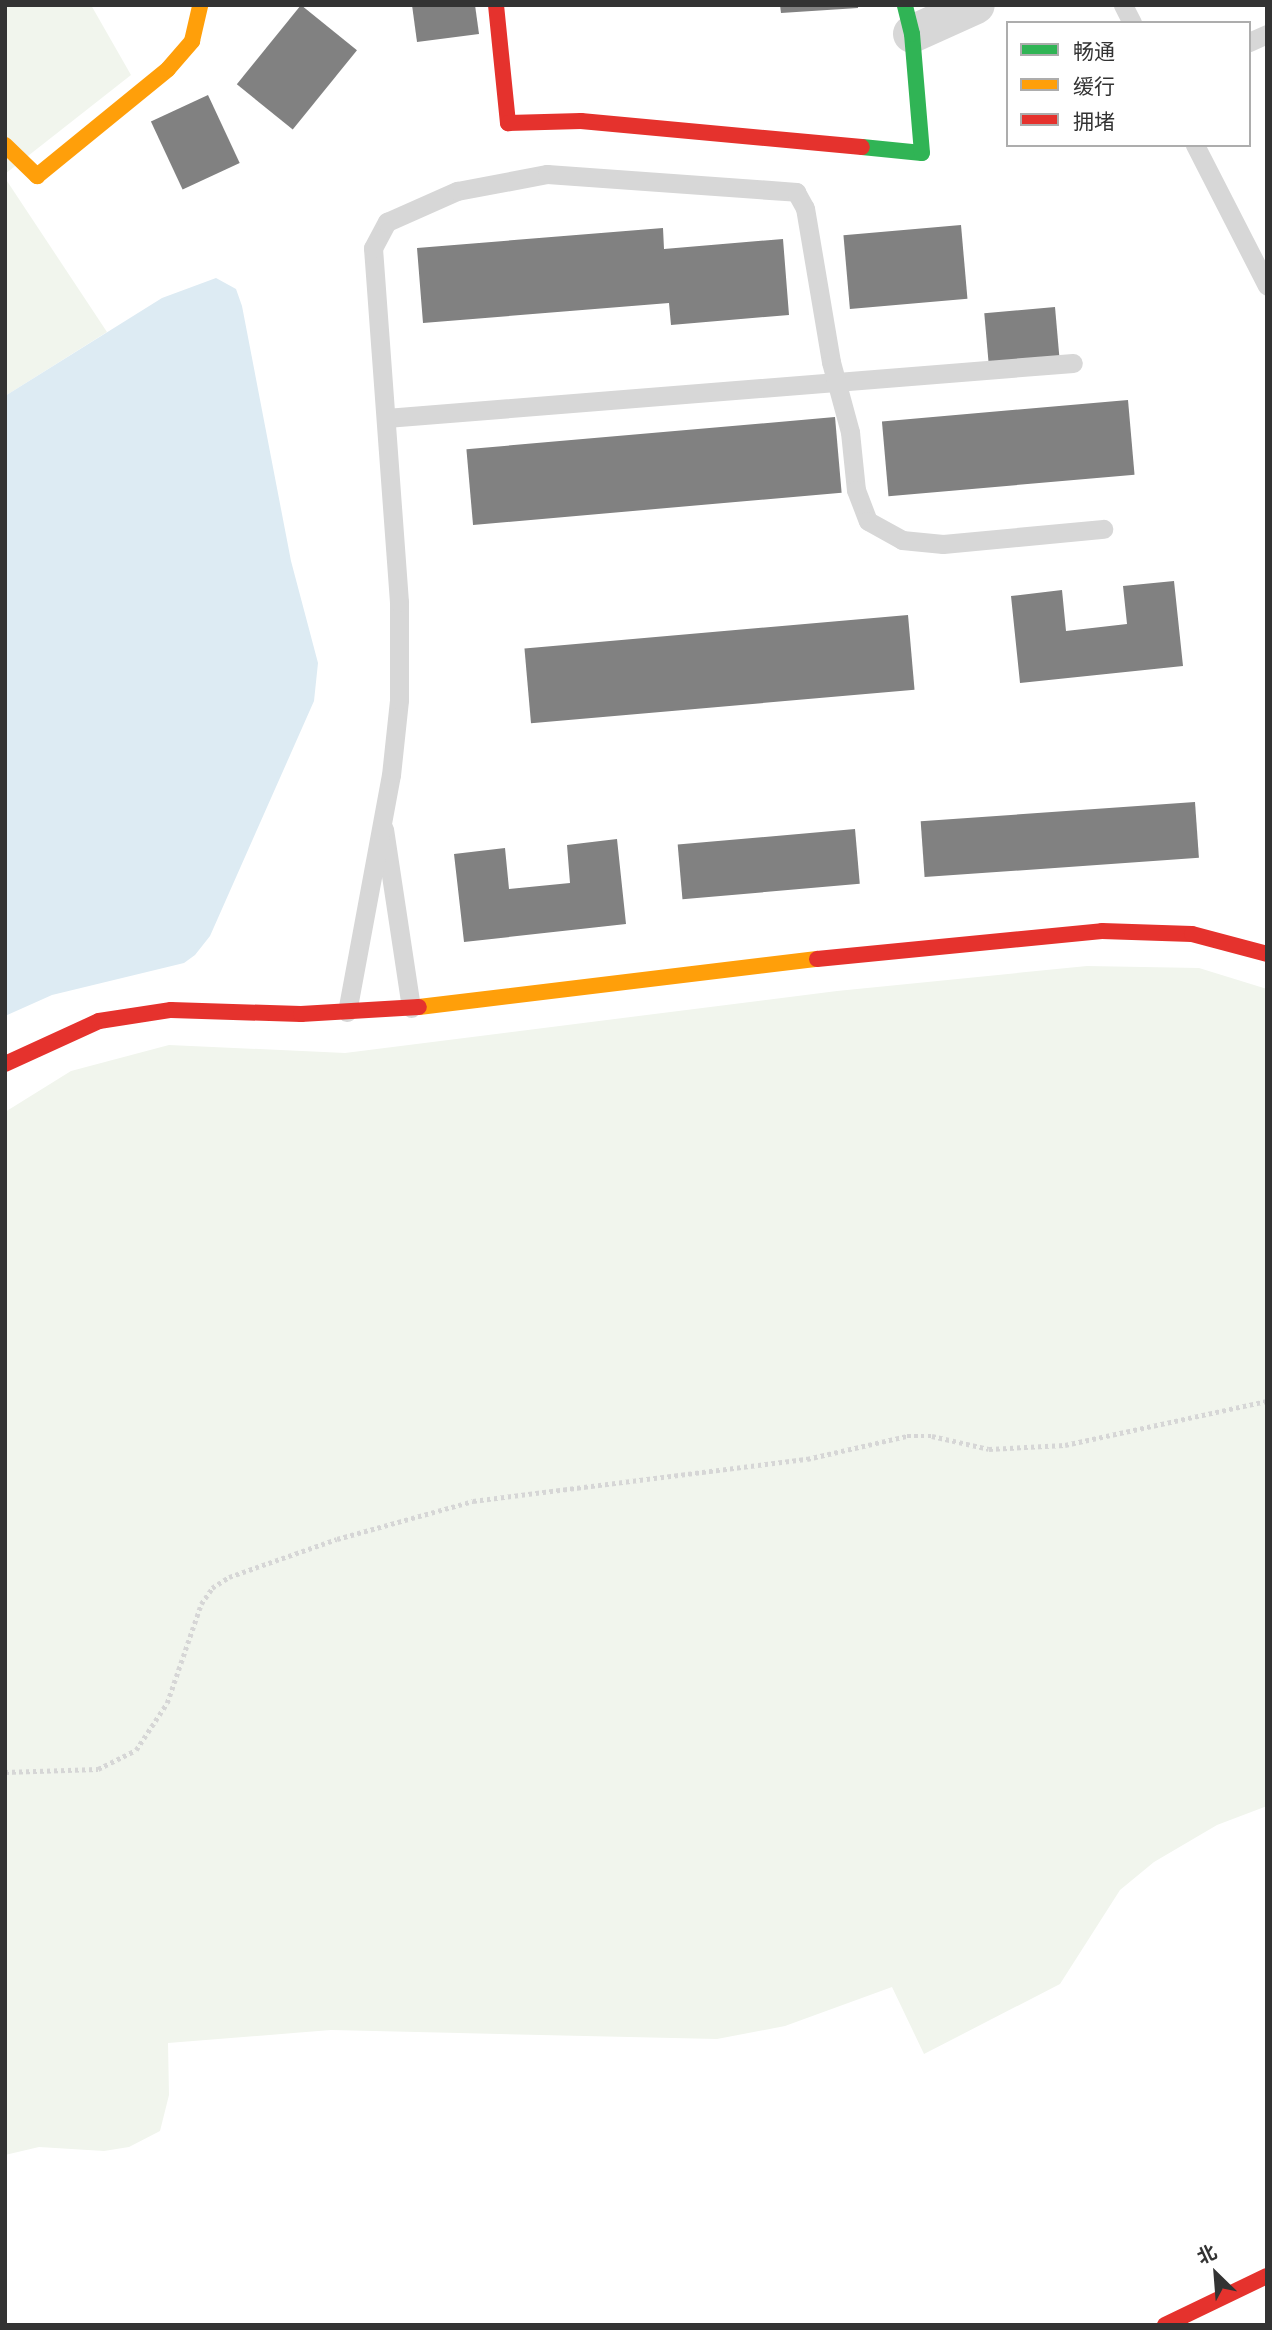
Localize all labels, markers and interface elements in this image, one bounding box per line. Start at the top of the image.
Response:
legend [1006,21,1251,147]
text: 畅通 [1073,39,1115,64]
text: 缓行 [1073,74,1115,99]
text: 拥堵 [1073,109,1115,134]
north arrow [1181,2239,1251,2309]
text: 北 [1193,2240,1220,2269]

